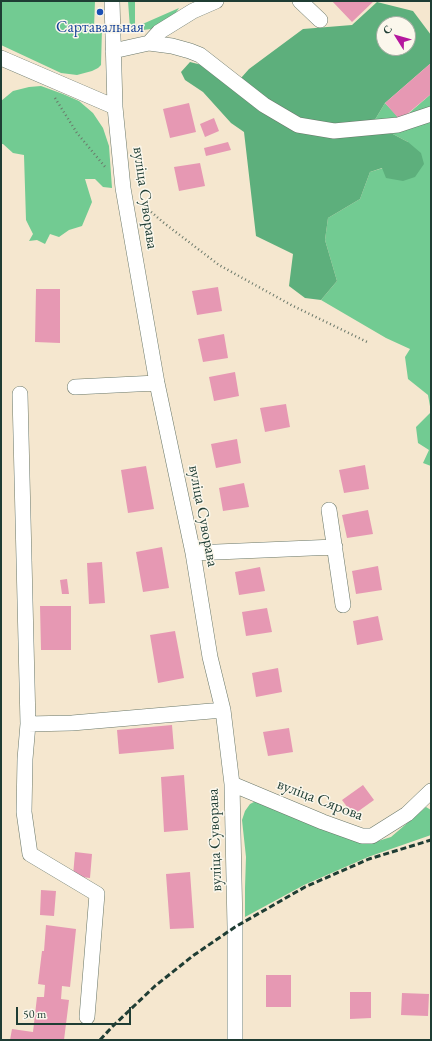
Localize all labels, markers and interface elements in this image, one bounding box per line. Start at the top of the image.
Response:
marker: Сартавальная [95,7,105,17]
north arrow [376,16,416,56]
place label: Сартавальная [56,18,144,38]
text: С [379,22,395,37]
street label: вуліца Суворава [128,146,162,250]
street label: вуліца Суворава [184,464,222,568]
street label: вуліца Сярова [274,775,366,825]
street label: вуліца Суворава [204,788,226,892]
scale bar [18,999,133,1025]
text: 50 m [23,1006,46,1022]

